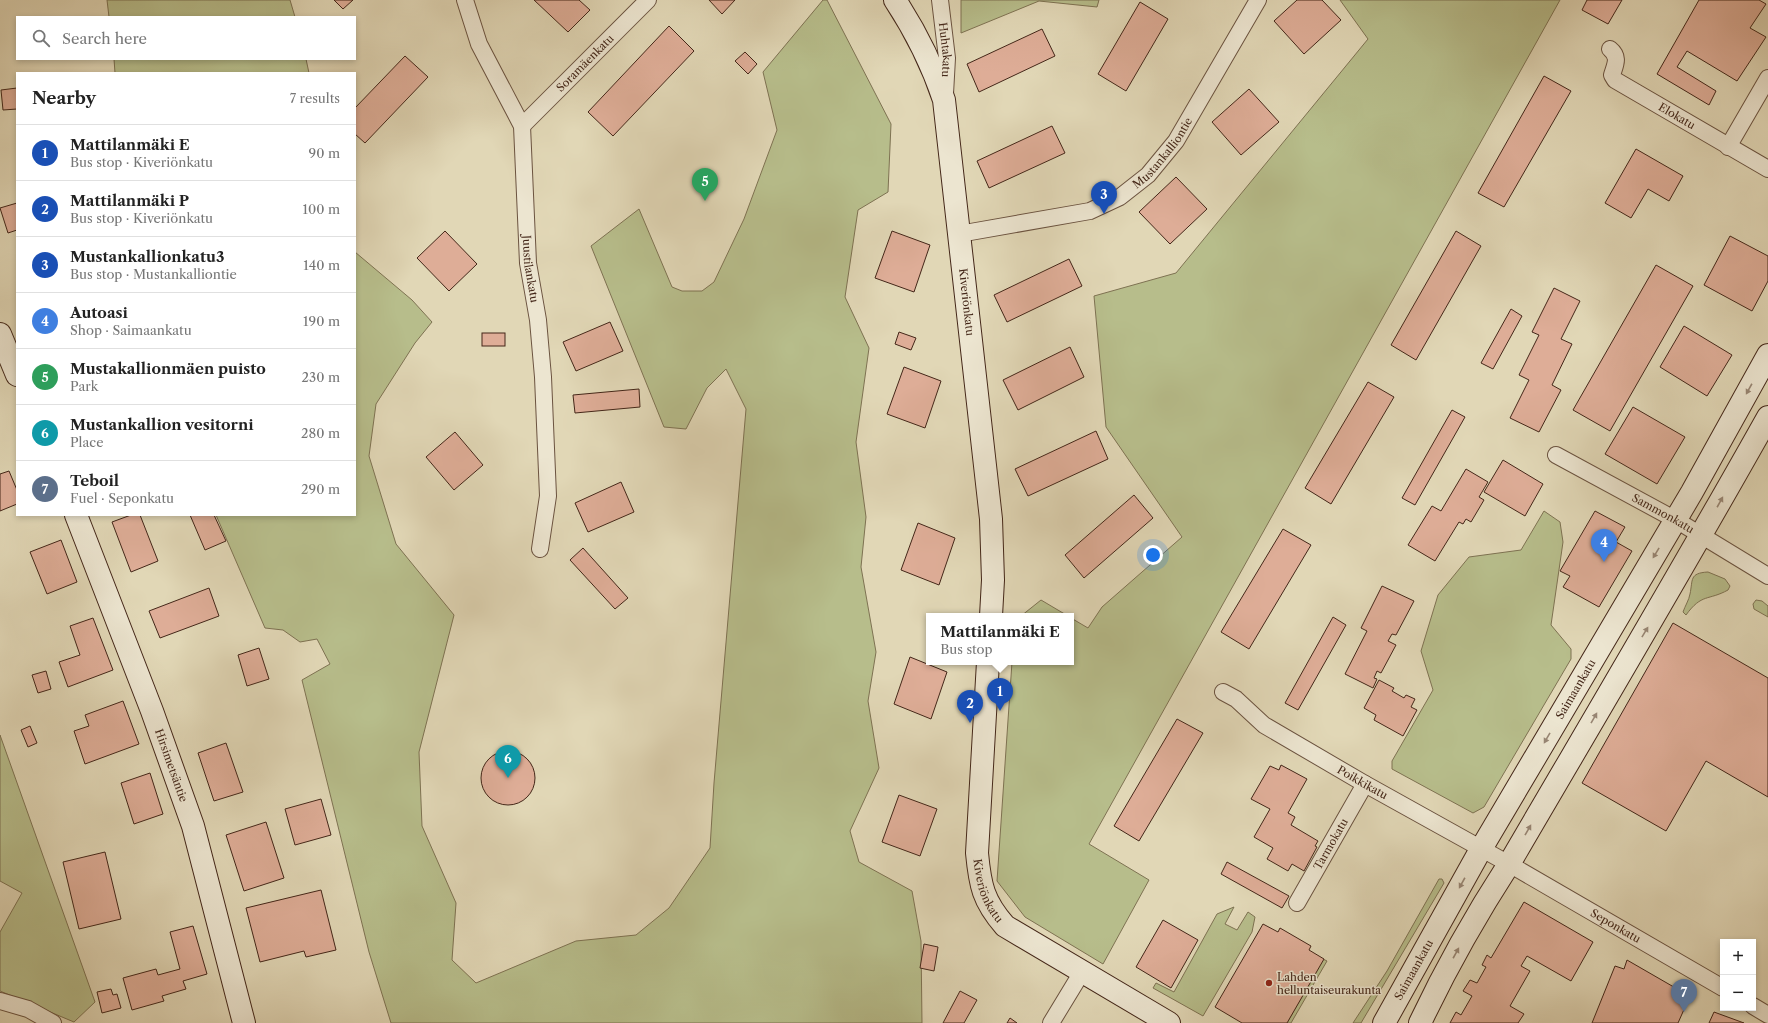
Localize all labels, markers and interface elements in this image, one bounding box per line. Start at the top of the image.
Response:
search box [16,16,356,60]
street label: Huhtakatu [936,21,954,78]
icon: search [30,27,52,49]
text: Search here [62,29,147,48]
street label: Soramäenkatu [553,31,617,95]
text: Nearby [32,88,96,108]
text: 7 results [290,90,340,106]
street label: Elokatu [1656,100,1698,132]
street label: Mustankalliontie [1130,115,1195,191]
text: Mattilanmäki E [70,135,190,154]
text: 1 [42,145,48,161]
text: 90 m [309,145,340,161]
text: Bus stop · Kiveriönkatu [70,154,213,170]
pin: 5 [692,168,718,201]
pin: 3 [1091,181,1117,214]
text: Mattilanmäki P [70,191,189,210]
text: 2 [41,201,49,217]
text: 100 m [302,201,340,217]
text: Bus stop · Kiveriönkatu [70,210,213,226]
street label: Juustilankatu [520,233,542,304]
text: Mustankallionkatu3 [70,247,224,266]
text: 3 [41,257,49,273]
text: 140 m [303,257,340,273]
text: Bus stop · Mustankalliontie [70,266,237,282]
street label: Kiveriönkatu [956,268,977,337]
text: Autoasi [70,303,128,322]
text: 4 [41,313,49,329]
text: 190 m [303,313,340,329]
text: Shop · Saimaankatu [70,322,192,338]
text: Mustakallionmäen puisto [70,359,266,378]
text: 5 [41,369,49,385]
text: 230 m [302,369,340,385]
text: Park [70,378,98,394]
one-way arrow [1746,383,1753,395]
text: Mustankallion vesitorni [70,415,254,434]
text: 6 [41,425,49,441]
text: 280 m [301,425,340,441]
text: Place [70,434,103,450]
text: Teboil [70,471,119,490]
text: 7 [42,481,48,497]
text: 290 m [301,481,340,497]
text: Fuel · Seponkatu [70,490,174,506]
street label: Sammonkatu [1630,490,1697,537]
one-way arrow [1716,496,1723,508]
pin: 4 [1591,529,1617,562]
your location [1143,545,1163,565]
one-way arrow [1653,547,1660,559]
popup [926,613,1074,665]
text: Mattilanmäki E [940,622,1060,641]
one-way arrow [1641,626,1648,638]
text: Bus stop [940,641,993,657]
street label: Saimaankatu [1552,656,1599,722]
pin: 1 [987,678,1013,711]
pin: 2 [957,690,983,723]
one-way arrow [1590,712,1597,724]
street label: Hirsimetsäntie [152,727,191,804]
one-way arrow [1543,732,1550,744]
pin: 6 [495,745,521,778]
street label: Poikkikatu [1335,762,1390,802]
street label: Tarmokatu [1310,815,1351,872]
one-way arrow [1525,824,1532,836]
street label: Kiveriönkatu [971,858,1006,926]
one-way arrow [1459,877,1466,888]
street label: Seponkatu [1588,906,1644,946]
street label: Saimaankatu [1391,937,1436,1002]
map controls [1720,939,1756,1011]
button: + [1720,939,1756,975]
one-way arrow [1453,947,1460,959]
place label: Lahden helluntaiseurakunta [1277,970,1381,997]
button: − [1720,975,1756,1011]
marker: Lahden helluntaiseurakunta [1264,978,1274,988]
pin: 7 [1671,979,1697,1012]

